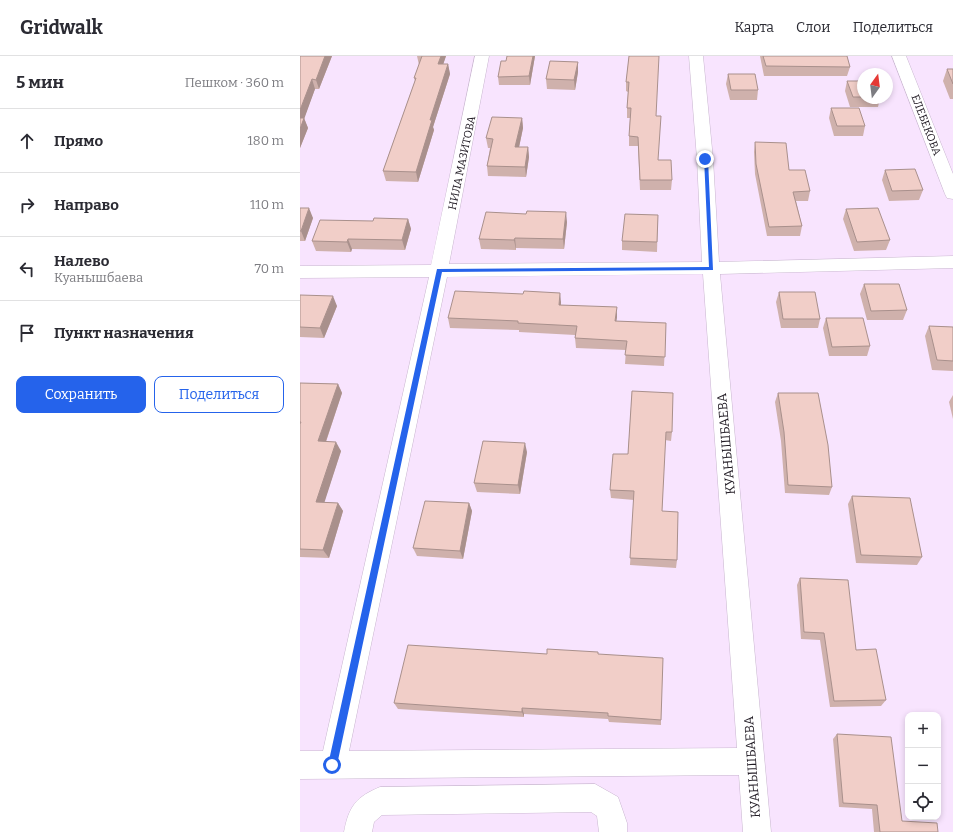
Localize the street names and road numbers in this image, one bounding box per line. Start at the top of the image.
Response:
street label: ЕЛЕБЕКОВА [908,93,944,157]
street label: НИЛА МАЗИТОВА [446,115,478,211]
street label: КУАНЫШБАЕВА [714,392,738,495]
street label: КУАНЫШБАЕВА [741,715,763,818]

